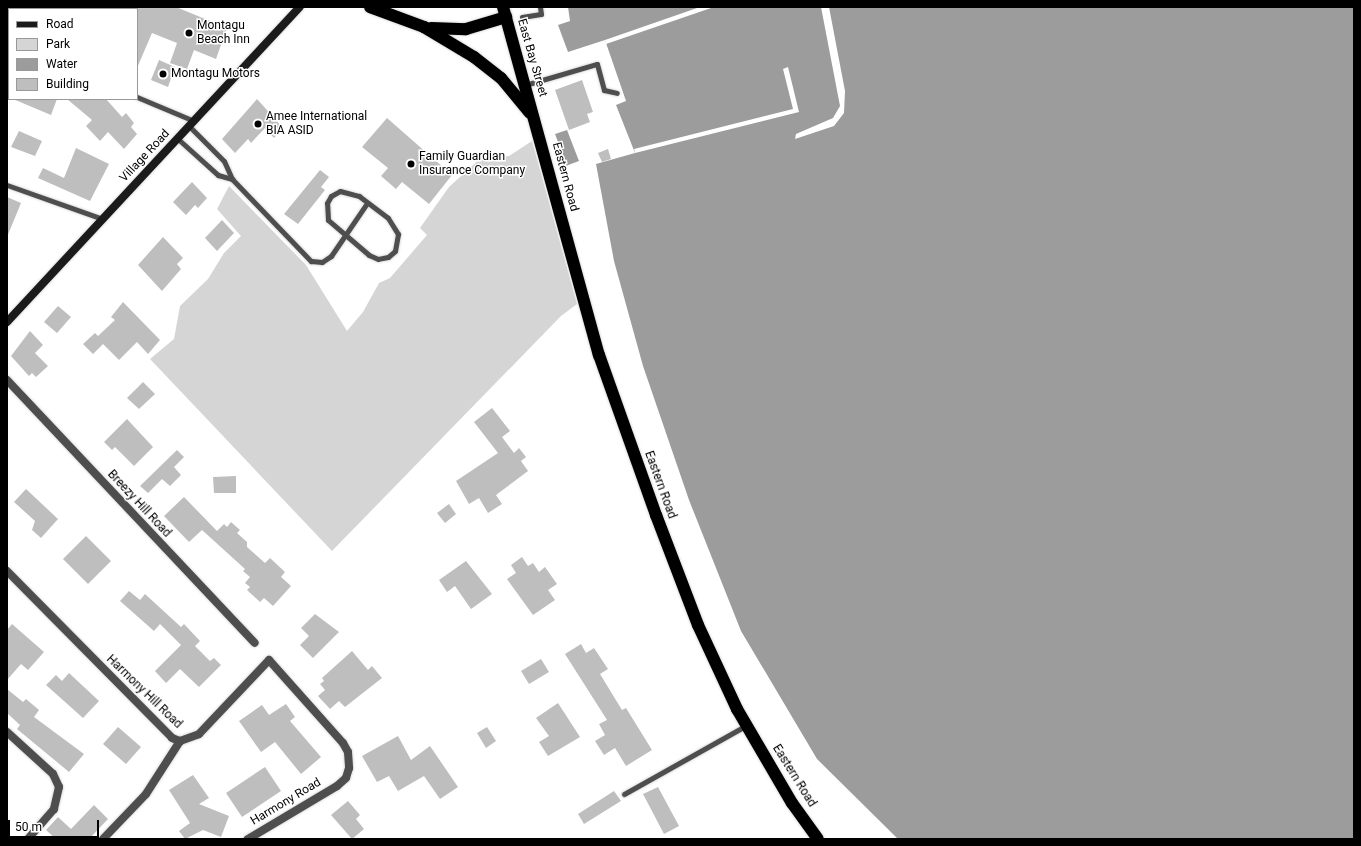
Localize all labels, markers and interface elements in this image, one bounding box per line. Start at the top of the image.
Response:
legend [8,8,138,100]
text: Road [46,17,74,31]
street label: East Bay Street [514,17,550,99]
place label: Montagu Beach Inn [197,19,250,47]
marker: Montagu Beach Inn [184,28,194,38]
text: Park [46,37,70,51]
text: Water [46,57,77,71]
place label: Montagu Motors [171,67,260,81]
marker: Montagu Motors [158,69,168,79]
text: Building [46,77,89,91]
place label: Amee International BIA ASID [266,110,367,138]
marker: Amee International BIA ASID [253,119,263,129]
street label: Village Road [117,127,173,185]
street label: Eastern Road [549,141,581,213]
place label: Family Guardian Insurance Company [419,150,525,178]
marker: Family Guardian Insurance Company [406,159,416,169]
street label: Eastern Road [641,449,679,521]
street label: Breezy Hill Road [104,467,174,541]
street label: Harmony Hill Road [103,652,185,732]
street label: Eastern Road [769,742,819,810]
street label: Harmony Road [248,775,324,829]
scale bar [10,812,101,838]
text: 50 m [15,820,42,834]

